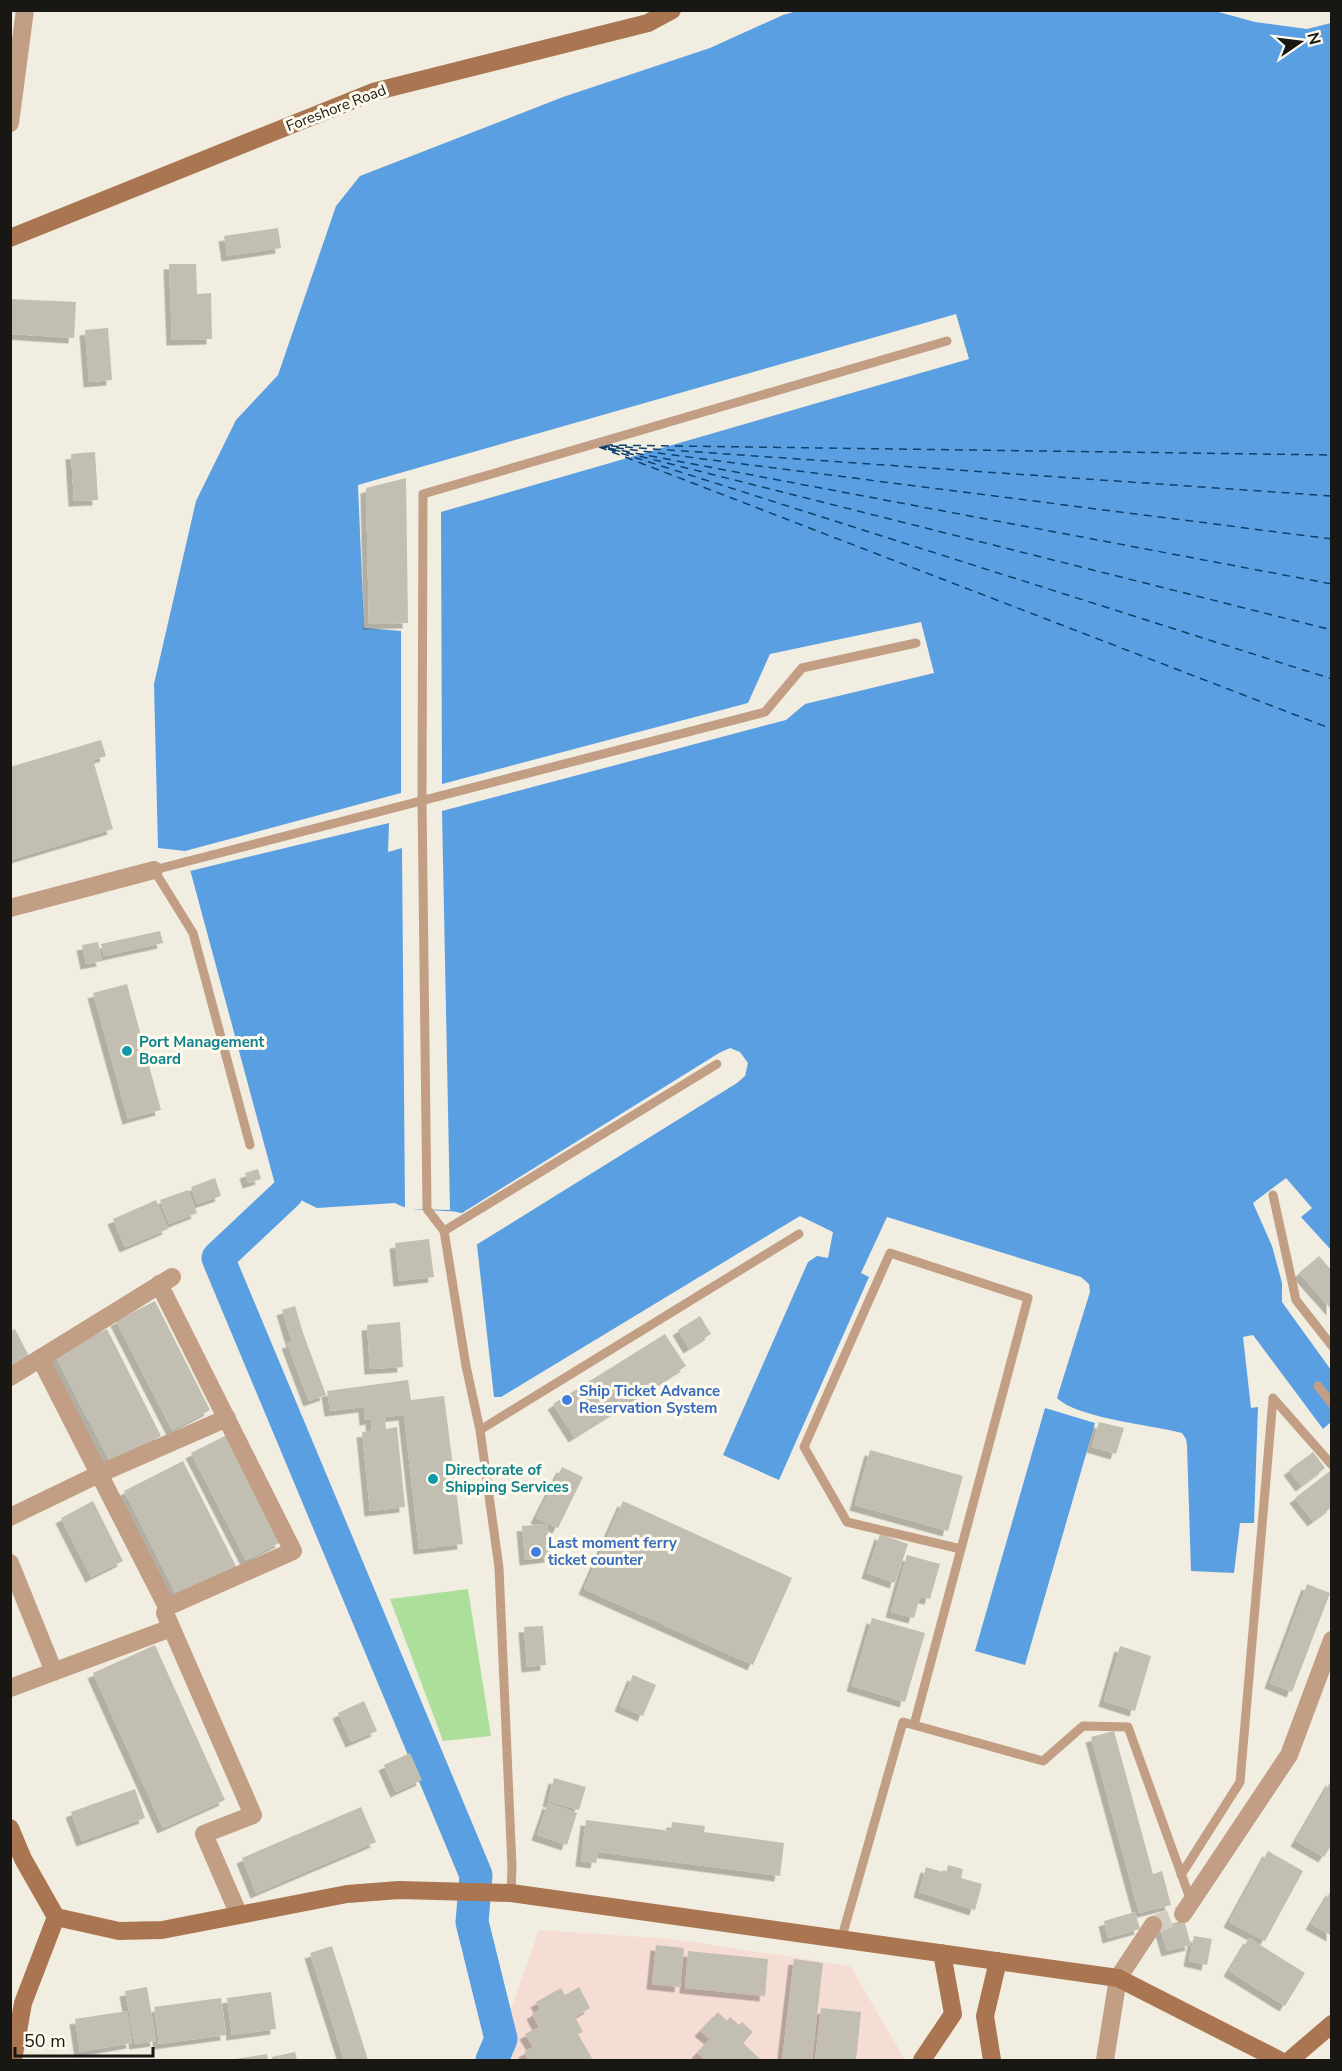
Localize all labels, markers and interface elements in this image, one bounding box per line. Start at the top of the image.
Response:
north arrow [1270,12,1330,72]
text: N [1301,30,1326,47]
street label: Foreshore Road [283,80,389,136]
place label: Port Management Board [139,1032,265,1069]
marker: Port Management Board [120,1044,134,1058]
place label: Ship Ticket Advance Reservation System [579,1381,720,1418]
marker: Ship Ticket Advance Reservation System [560,1393,574,1407]
place label: Directorate of Shipping Services [445,1460,569,1497]
marker: Directorate of Shipping Services [426,1472,440,1486]
place label: Last moment ferry ticket counter [548,1533,677,1570]
marker: Last moment ferry ticket counter [529,1545,543,1559]
scale bar [15,2020,153,2058]
text: 50 m [24,2029,66,2053]

